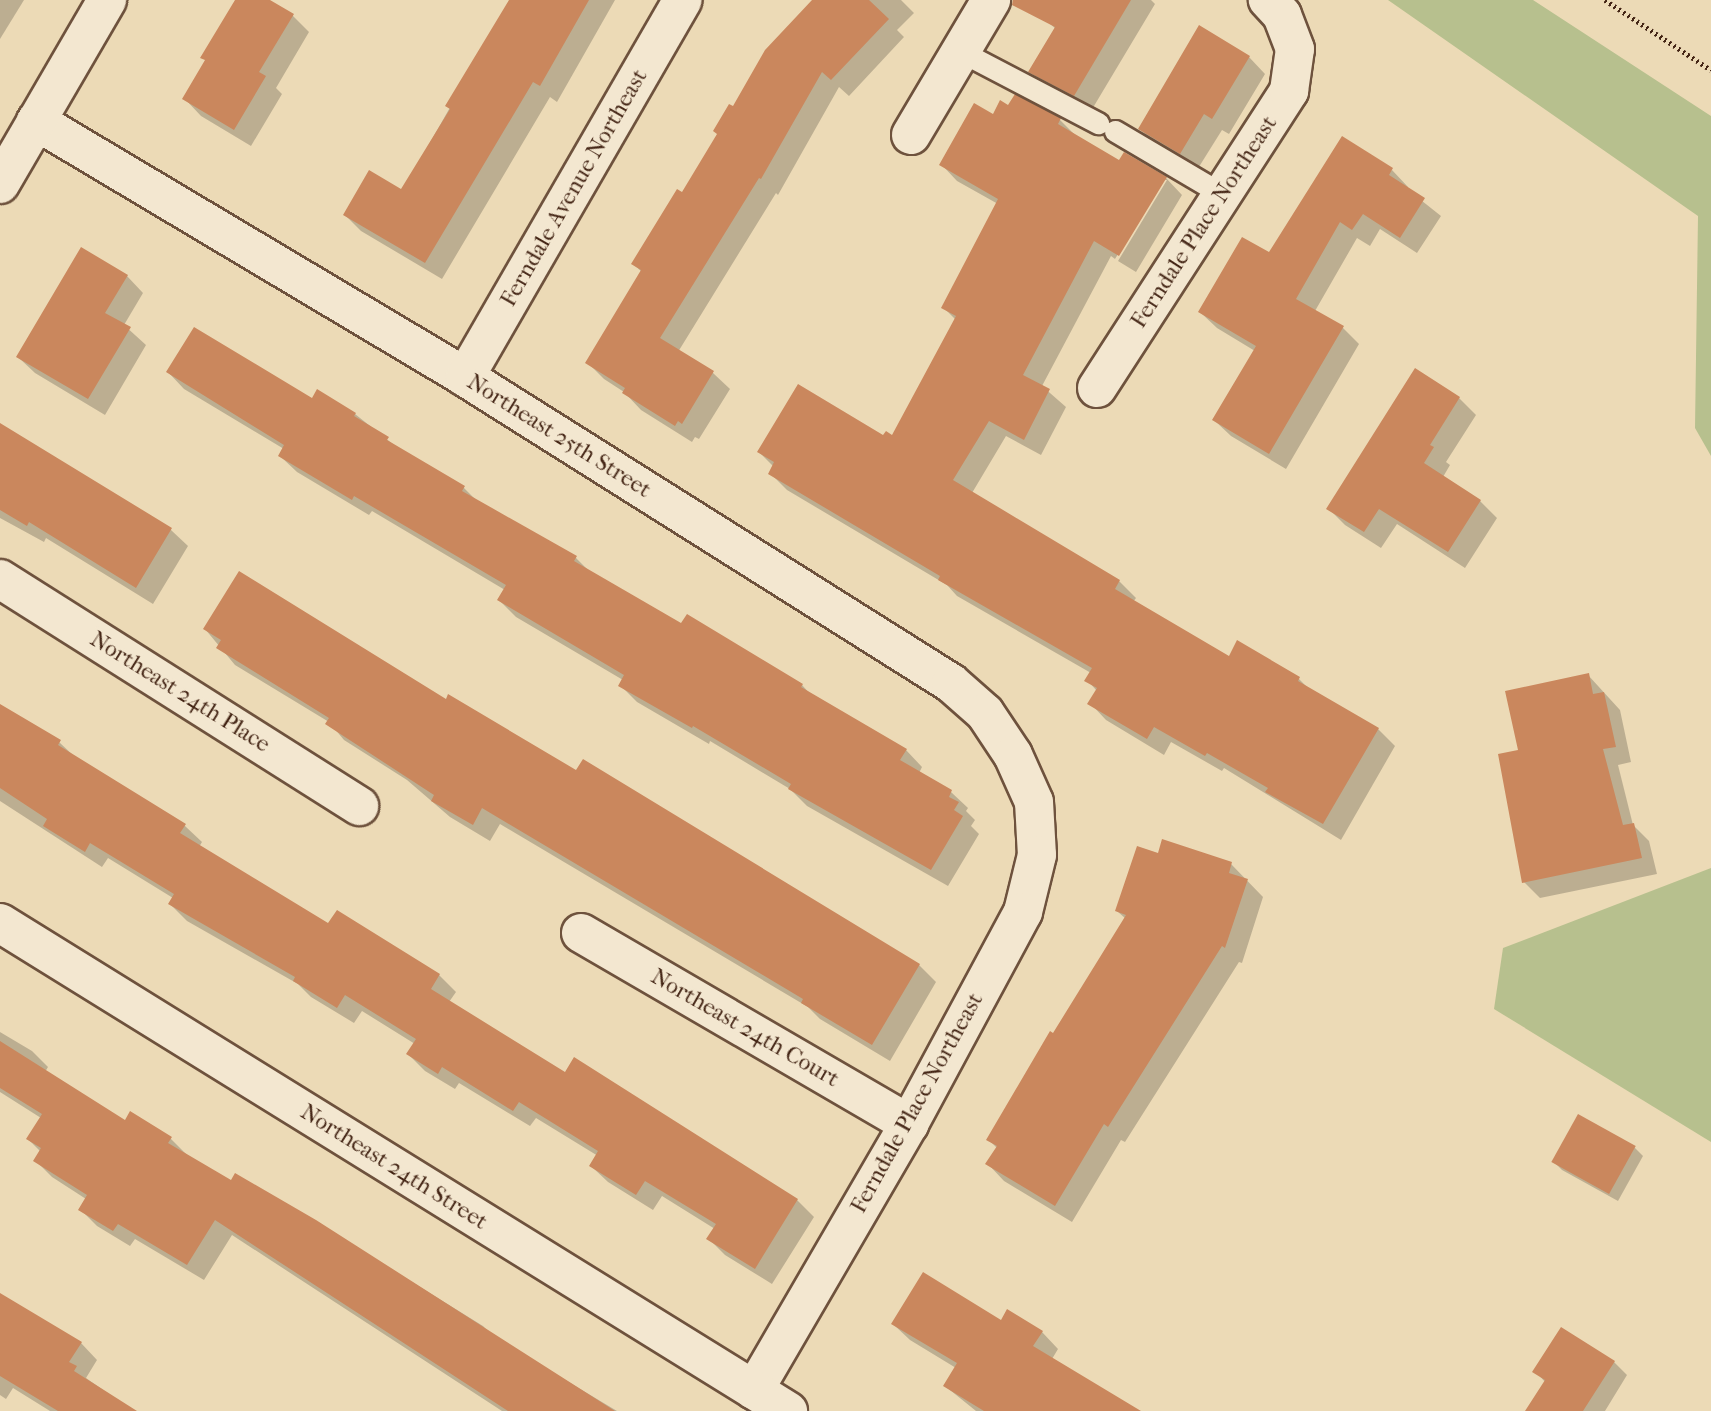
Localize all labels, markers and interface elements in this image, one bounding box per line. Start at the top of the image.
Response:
street label: Ferndale Avenue Northeast [495,64,653,312]
street label: Ferndale Place Northeast [1125,111,1283,333]
street label: Northeast 25th Street [462,368,656,504]
street label: Northeast 24th Place [85,625,275,759]
street label: Northeast 24th Court [646,963,844,1093]
street label: Ferndale Place Northeast [845,988,989,1218]
street label: Northeast 24th Street [295,1098,493,1236]

